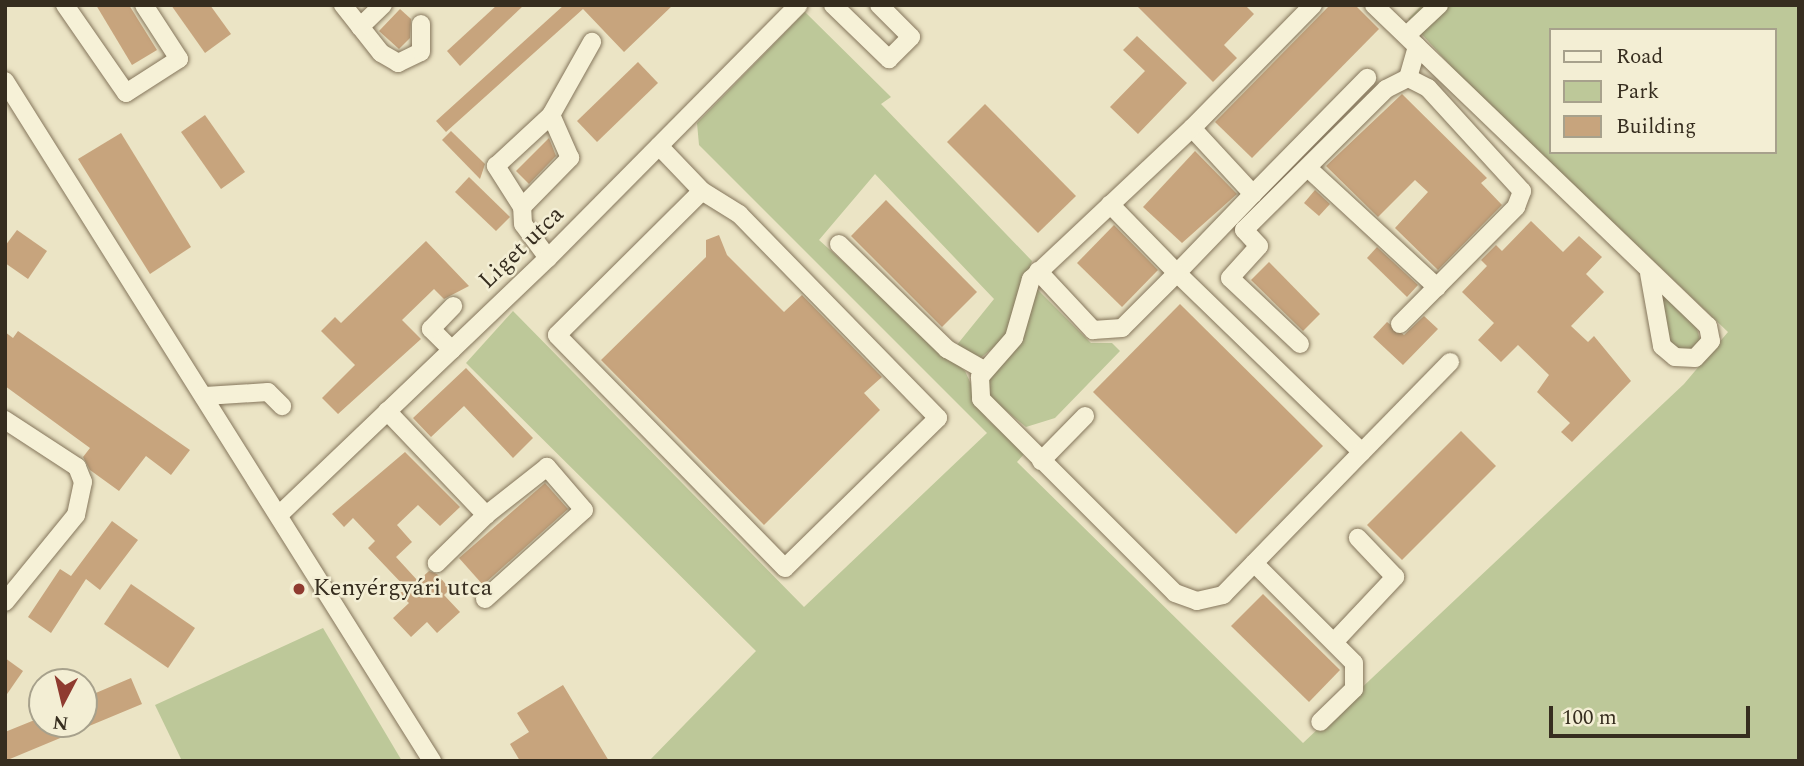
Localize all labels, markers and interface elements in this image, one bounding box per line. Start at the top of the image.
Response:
legend [1548,28,1776,154]
text: Road [1616,41,1663,73]
text: Park [1616,76,1659,108]
text: Building [1616,111,1696,143]
street label: Liget utca [474,201,570,295]
place label: Kenyérgyári utca [313,575,492,603]
marker: Kenyérgyári utca [291,581,307,597]
north arrow [28,668,98,738]
scale bar [1552,692,1753,736]
text: 100 m [1562,702,1617,734]
text: N [51,707,70,738]

